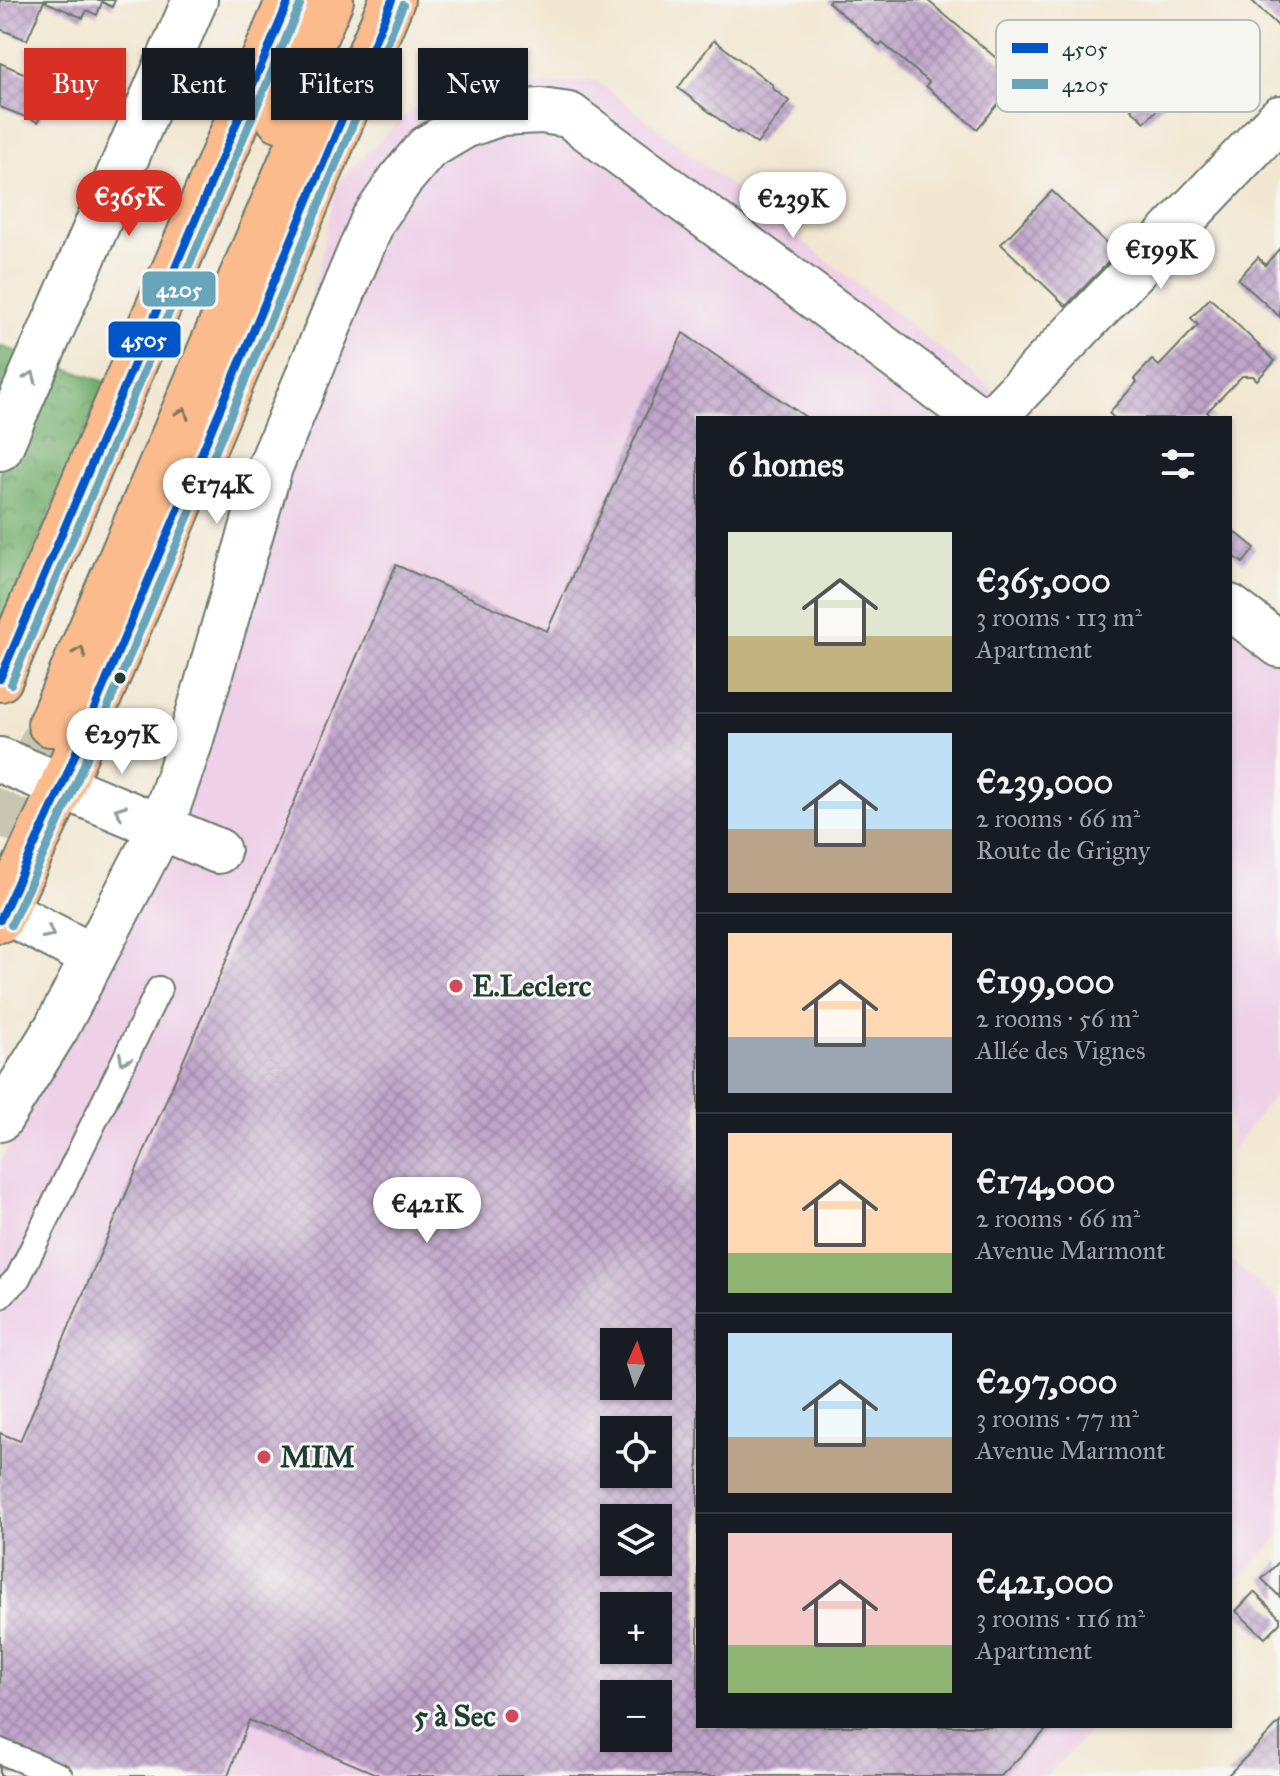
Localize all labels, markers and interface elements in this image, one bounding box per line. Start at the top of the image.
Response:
legend [996,20,1260,112]
text: 4505 [1062,35,1108,62]
chip: Buy [24,48,126,120]
chip: Rent [142,48,255,120]
chip: Filters [271,48,402,120]
chip: New [418,48,528,120]
text: 4205 [1062,71,1108,98]
pin: €365K [73,170,185,238]
pin: €239K [737,172,849,240]
text: €365K [94,180,164,212]
text: €239K [757,182,829,214]
pin: €199K [1105,223,1217,291]
text: €199K [1125,233,1197,265]
line badge: 4205 [141,270,217,308]
text: 4205 [156,276,203,303]
line badge: 4505 [107,320,182,359]
text: 4505 [121,326,168,353]
one-way arrow [22,370,38,385]
one-way arrow [173,407,189,421]
icon: filters [1156,442,1200,486]
text: 6 homes [728,444,844,485]
pin: €174K [161,458,273,526]
text: €174K [181,468,253,500]
text: €365,000 [976,560,1111,601]
icon: home [792,564,888,660]
text: 3 rooms · 113 m² [976,601,1142,633]
text: Apartment [976,633,1092,665]
one-way arrow [71,646,87,660]
unlabelled marker [112,670,128,686]
pin: €297K [66,708,178,776]
text: €297K [85,718,159,750]
text: €239,000 [976,761,1113,802]
icon: home [792,765,888,861]
text: 2 rooms · 66 m² [976,802,1140,834]
one-way arrow [114,804,128,821]
text: Route de Grigny [976,834,1150,866]
one-way arrow [41,924,56,939]
text: €199,000 [976,961,1114,1002]
icon: home [792,965,888,1061]
place label: E.Leclerc [472,968,592,1004]
marker: E.Leclerc [447,977,465,995]
text: 2 rooms · 56 m² [976,1002,1139,1034]
text: Allée des Vignes [976,1034,1145,1066]
one-way arrow [119,1051,134,1066]
text: €174,000 [976,1161,1115,1202]
icon: home [792,1165,888,1261]
pin: €421K [371,1177,483,1245]
text: €421K [391,1187,463,1219]
text: 2 rooms · 66 m² [976,1202,1140,1234]
text: Avenue Marmont [976,1234,1165,1266]
north arrow [600,1328,672,1400]
map controls [600,1328,672,1752]
text: €297,000 [976,1361,1118,1402]
icon: home [792,1365,888,1461]
text: 3 rooms · 77 m² [976,1402,1139,1434]
button: locate [600,1416,672,1488]
text: Avenue Marmont [976,1434,1165,1466]
place label: MIM [280,1439,355,1475]
marker: MIM [255,1448,273,1466]
button: layers [600,1504,672,1576]
text: €421,000 [976,1561,1114,1602]
icon: home [792,1565,888,1661]
button: + [600,1592,672,1664]
text: 3 rooms · 116 m² [976,1602,1145,1634]
text: Apartment [976,1634,1092,1666]
button: − [600,1680,672,1752]
place label: 5 à Sec [414,1698,496,1734]
marker: 5 à Sec [503,1707,521,1725]

